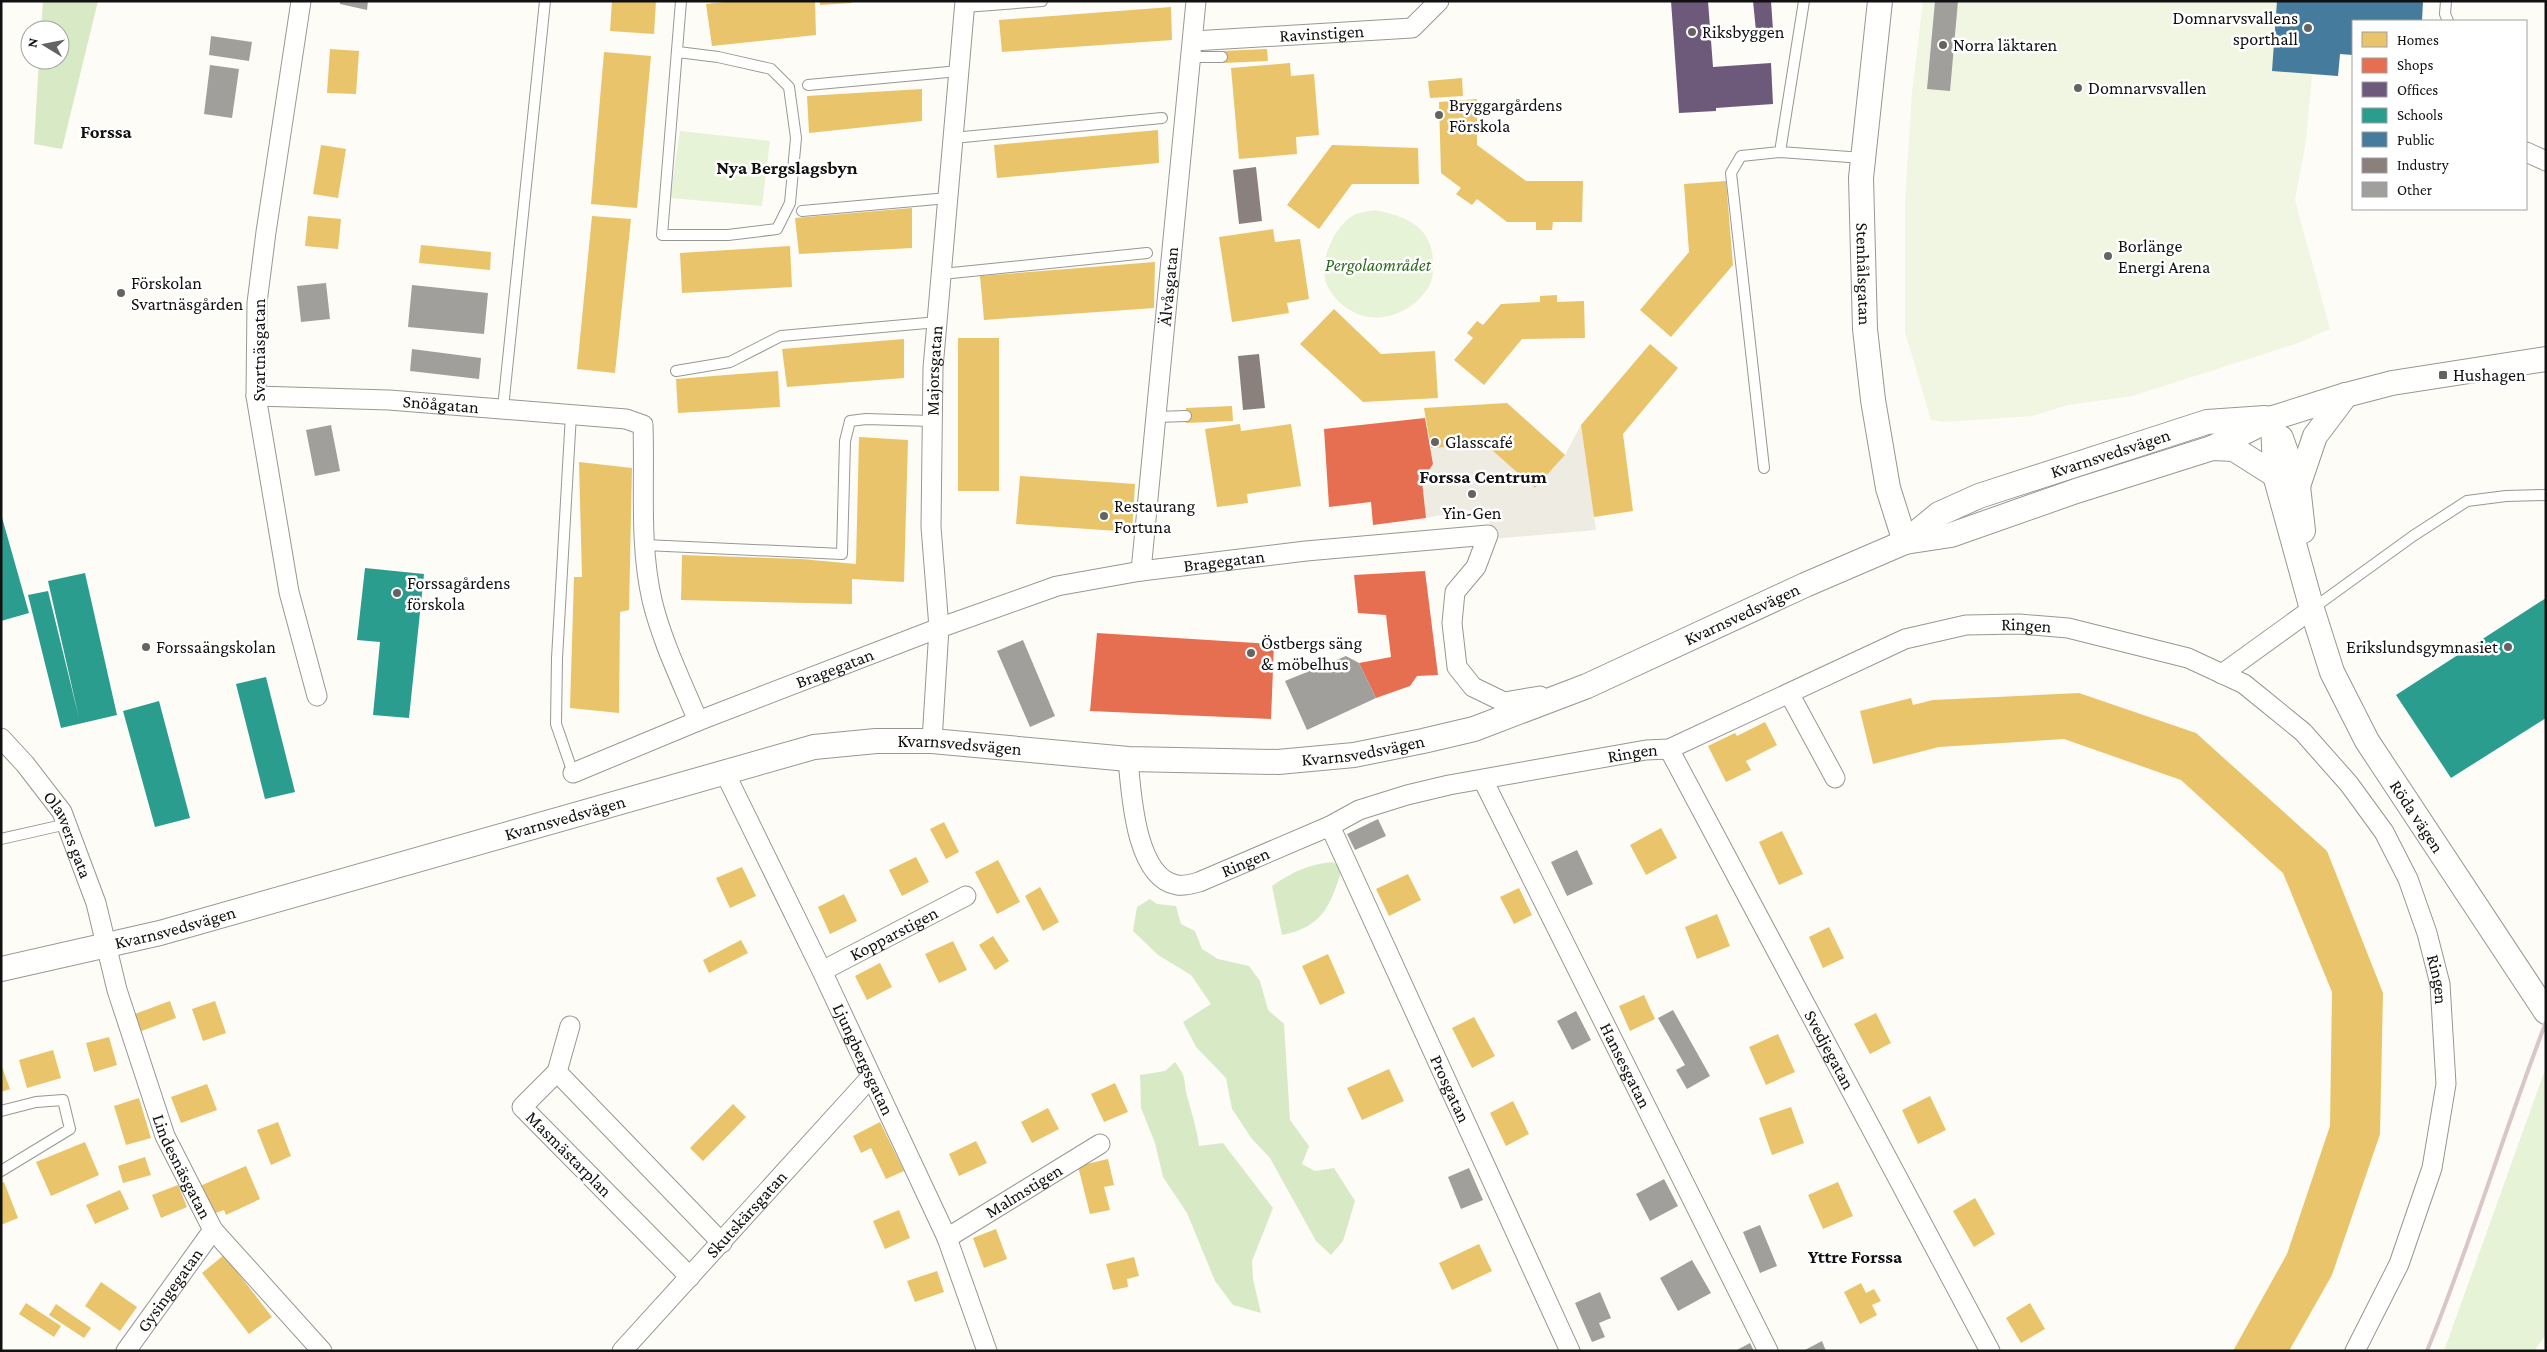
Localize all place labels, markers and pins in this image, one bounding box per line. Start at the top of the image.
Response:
place label: Domnarvsvallens sporthall [2172,8,2298,49]
place label: Riksbyggen [1702,22,1785,42]
marker: Domnarvsvallens sporthall [2302,22,2314,34]
marker: Riksbyggen [1686,26,1698,38]
place label: Norra läktaren [1953,35,2058,55]
marker: Norra läktaren [1937,39,1949,51]
place label: Domnarvsvallen [2088,78,2207,98]
marker: Domnarvsvallen [2072,82,2084,94]
place label: Bryggargårdens Förskola [1449,95,1562,136]
marker: Bryggargårdens Förskola [1433,109,1445,121]
place label: Borlänge Energi Arena [2118,236,2210,277]
marker: Borlänge Energi Arena [2102,250,2114,262]
place label: Förskolan Svartnäsgården [131,273,243,314]
marker: Förskolan Svartnäsgården [115,287,127,299]
place label: Hushagen [2453,365,2526,385]
marker: Hushagen [2437,369,2449,381]
place label: Glasscafé [1445,432,1513,452]
marker: Glasscafé [1429,436,1441,448]
marker: Yin-Gen [1466,488,1478,500]
place label: Restaurang Fortuna [1114,496,1196,537]
place label: Yin-Gen [1443,503,1502,523]
marker: Restaurang Fortuna [1098,510,1110,522]
place label: Forssagårdens förskola [407,573,510,614]
marker: Forssagårdens förskola [391,587,403,599]
place label: Östbergs säng & möbelhus [1261,633,1362,674]
place label: Forssaängskolan [156,637,276,657]
place label: Erikslundsgymnasiet [2346,637,2499,657]
marker: Forssaängskolan [140,641,152,653]
marker: Erikslundsgymnasiet [2502,641,2514,653]
marker: Östbergs säng & möbelhus [1245,647,1257,659]

